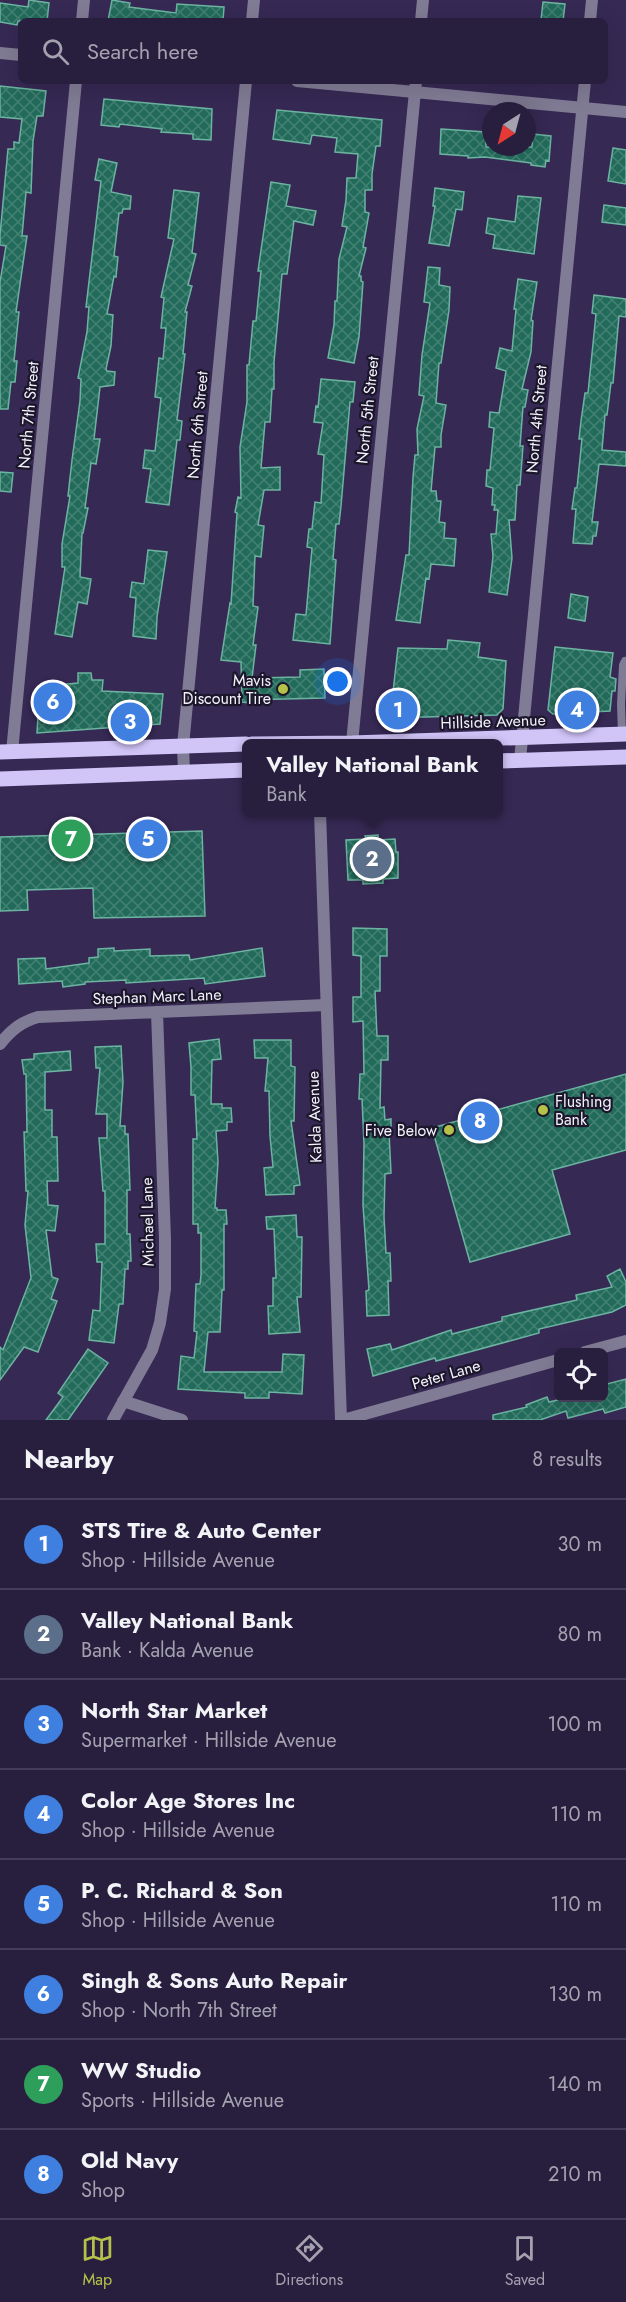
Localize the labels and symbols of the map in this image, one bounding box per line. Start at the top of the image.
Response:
north arrow [482,102,536,156]
street label: North 5th Street [350,355,385,465]
street label: North 7th Street [12,360,45,469]
street label: North 4th Street [520,364,553,474]
street label: North 6th Street [181,370,214,480]
your location [323,667,352,696]
place label: Mavis Discount Tire [183,669,271,710]
pin: 6 [34,680,72,724]
marker: Mavis Discount Tire [276,682,290,696]
pin: 1 [378,688,418,732]
pin: 4 [558,688,596,732]
pin: 3 [110,700,150,744]
street label: Hillside Avenue [440,708,546,735]
pin: 7 [52,816,90,862]
pin: 5 [128,816,168,862]
pin: 2 [352,836,392,882]
street label: Stephan Marc Lane [92,983,222,1010]
street label: Kalda Avenue [301,1071,328,1163]
place label: Flushing Bank [555,1090,612,1131]
pin: 8 [460,1098,500,1144]
marker: Flushing Bank [536,1103,550,1117]
place label: Five Below [365,1119,437,1142]
marker: Five Below [442,1123,456,1137]
street label: Michael Lane [135,1177,160,1267]
street label: Peter Lane [409,1354,483,1395]

